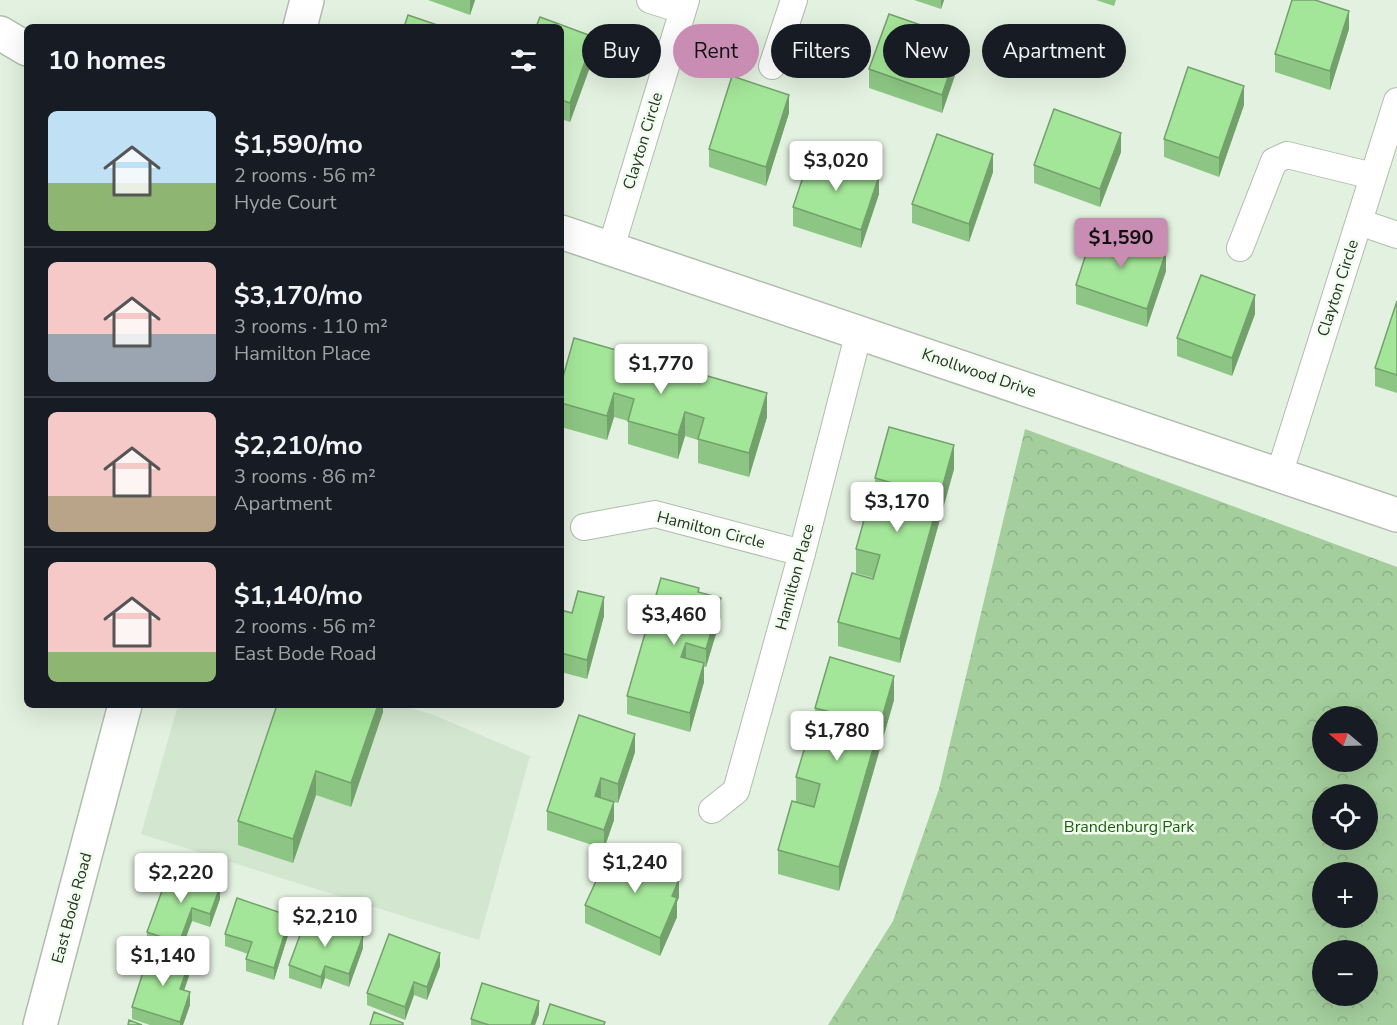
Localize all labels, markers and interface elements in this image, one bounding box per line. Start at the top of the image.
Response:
chip: Buy [582,24,661,78]
chip: Rent [673,24,759,78]
chip: Filters [771,24,871,78]
chip: New [883,24,970,78]
chip: Apartment [982,24,1126,78]
text: 10 homes [48,43,166,78]
icon: filters [507,44,540,77]
street label: Clayton Circle [618,90,668,192]
text: $1,590/mo [234,127,363,162]
icon: home [96,135,168,207]
pin: $3,020 [787,141,885,192]
text: $3,020 [804,147,868,174]
text: 2 rooms · 56 m² [234,162,376,189]
text: Hyde Court [234,189,337,216]
pin: $1,590 [1072,218,1170,269]
text: $1,590 [1089,224,1153,251]
street label: Clayton Circle [1312,237,1364,339]
text: $3,170/mo [234,278,363,313]
icon: home [96,286,168,358]
text: 3 rooms · 110 m² [234,313,388,340]
text: Hamilton Place [234,340,371,367]
street label: Knollwood Drive [919,343,1039,403]
pin: $1,770 [612,344,710,395]
text: $1,770 [629,350,693,377]
text: $2,210/mo [234,428,363,463]
icon: home [96,436,168,508]
text: 3 rooms · 86 m² [234,463,376,490]
pin: $3,170 [848,482,946,533]
text: $3,170 [865,488,929,515]
text: Apartment [234,490,332,517]
street label: Hamilton Circle [655,506,767,554]
street label: Hamilton Place [770,521,820,633]
text: $1,140/mo [234,578,363,613]
icon: home [96,586,168,658]
pin: $3,460 [625,595,723,646]
text: $3,460 [642,601,706,628]
text: 2 rooms · 56 m² [234,613,376,640]
text: East Bode Road [234,640,376,667]
north arrow [1312,706,1378,772]
map controls [1312,706,1378,1006]
pin: $1,780 [788,711,886,762]
text: $1,780 [805,717,869,744]
button: locate [1312,784,1378,850]
park label: Brandenburg Park [1064,816,1195,838]
pin: $1,240 [586,843,684,894]
text: $1,240 [603,849,667,876]
street label: East Bode Road [47,850,97,966]
pin: $2,220 [132,853,230,904]
text: $2,220 [149,859,213,886]
button: + [1312,862,1378,928]
pin: $2,210 [276,897,374,948]
text: $2,210 [293,903,357,930]
pin: $1,140 [114,936,212,987]
button: − [1312,940,1378,1006]
text: $1,140 [131,942,195,969]

